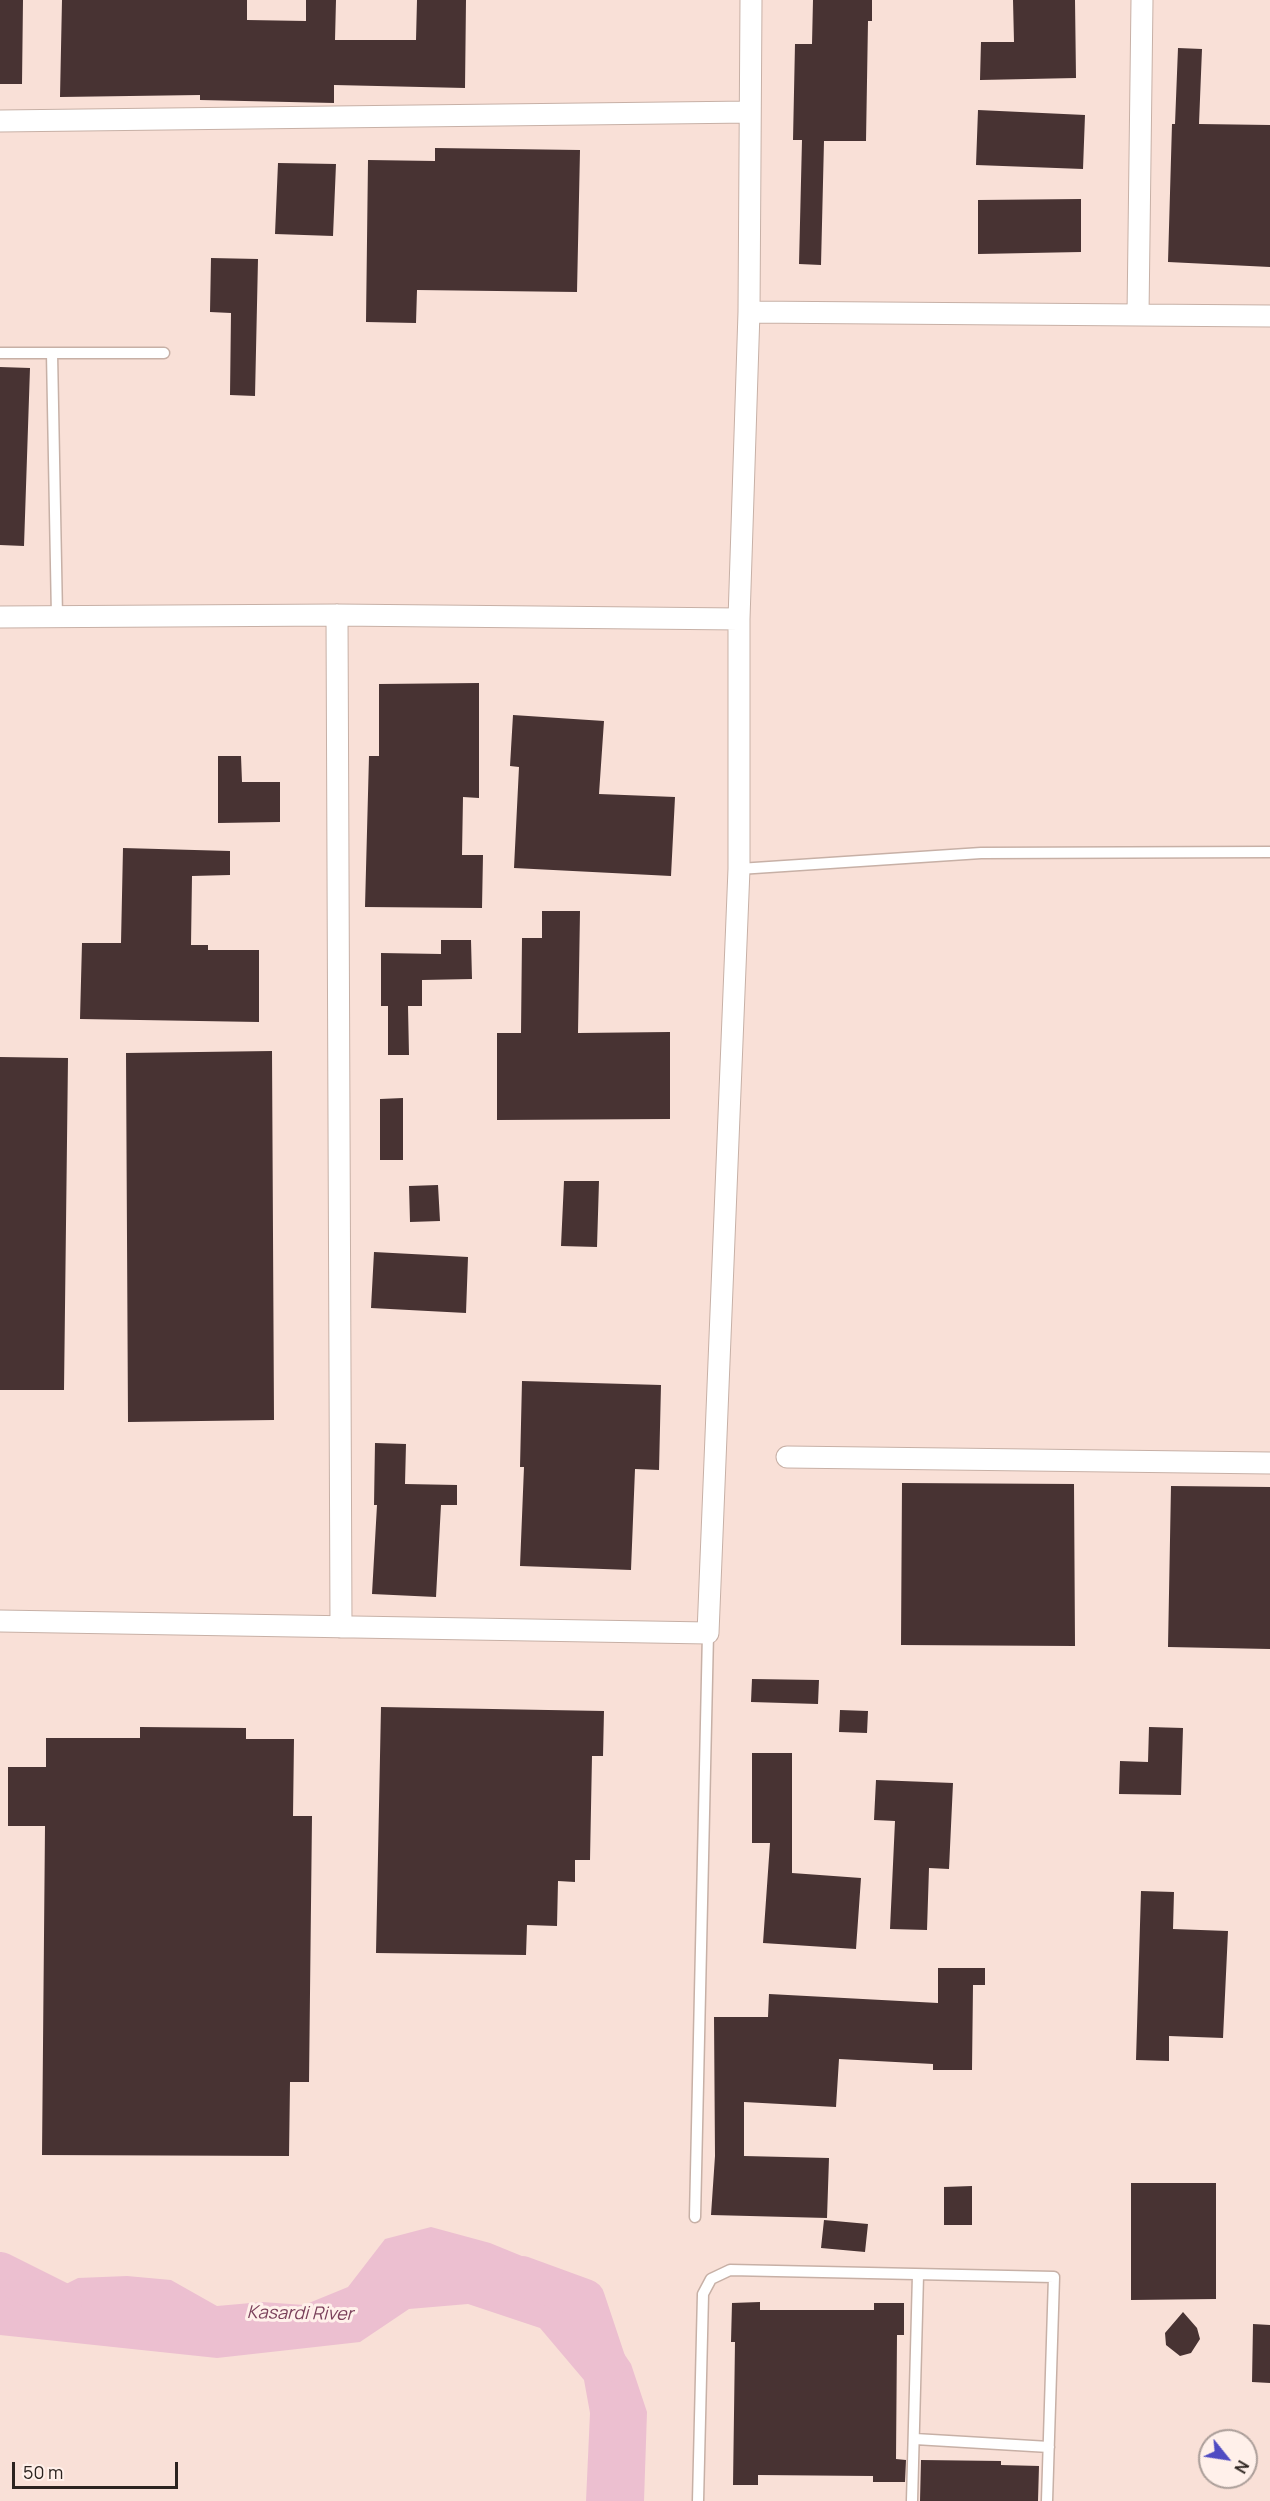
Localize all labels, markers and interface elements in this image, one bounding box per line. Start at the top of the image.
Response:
water label: Kasardi River [247,2302,353,2326]
north arrow [1198,2429,1258,2489]
scale bar [15,2450,182,2488]
text: N [1229,2457,1254,2477]
text: 50 m [23,2460,63,2484]

